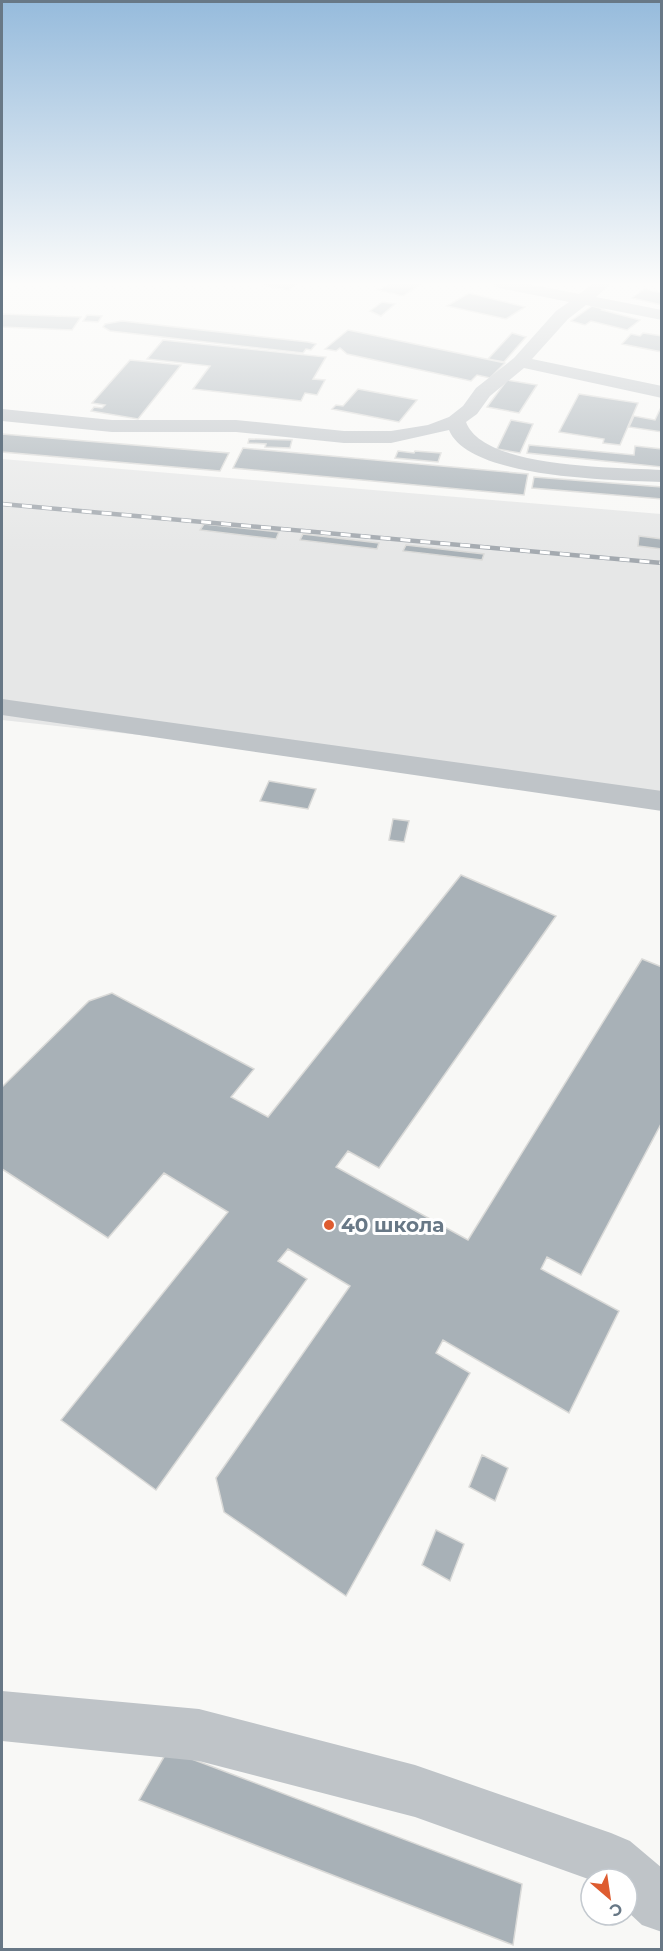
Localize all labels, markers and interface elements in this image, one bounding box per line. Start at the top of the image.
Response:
place label: 40 школа [341,1213,444,1237]
marker: 40 школа [322,1218,336,1232]
north arrow [579,1867,639,1927]
text: С [606,1899,626,1921]

